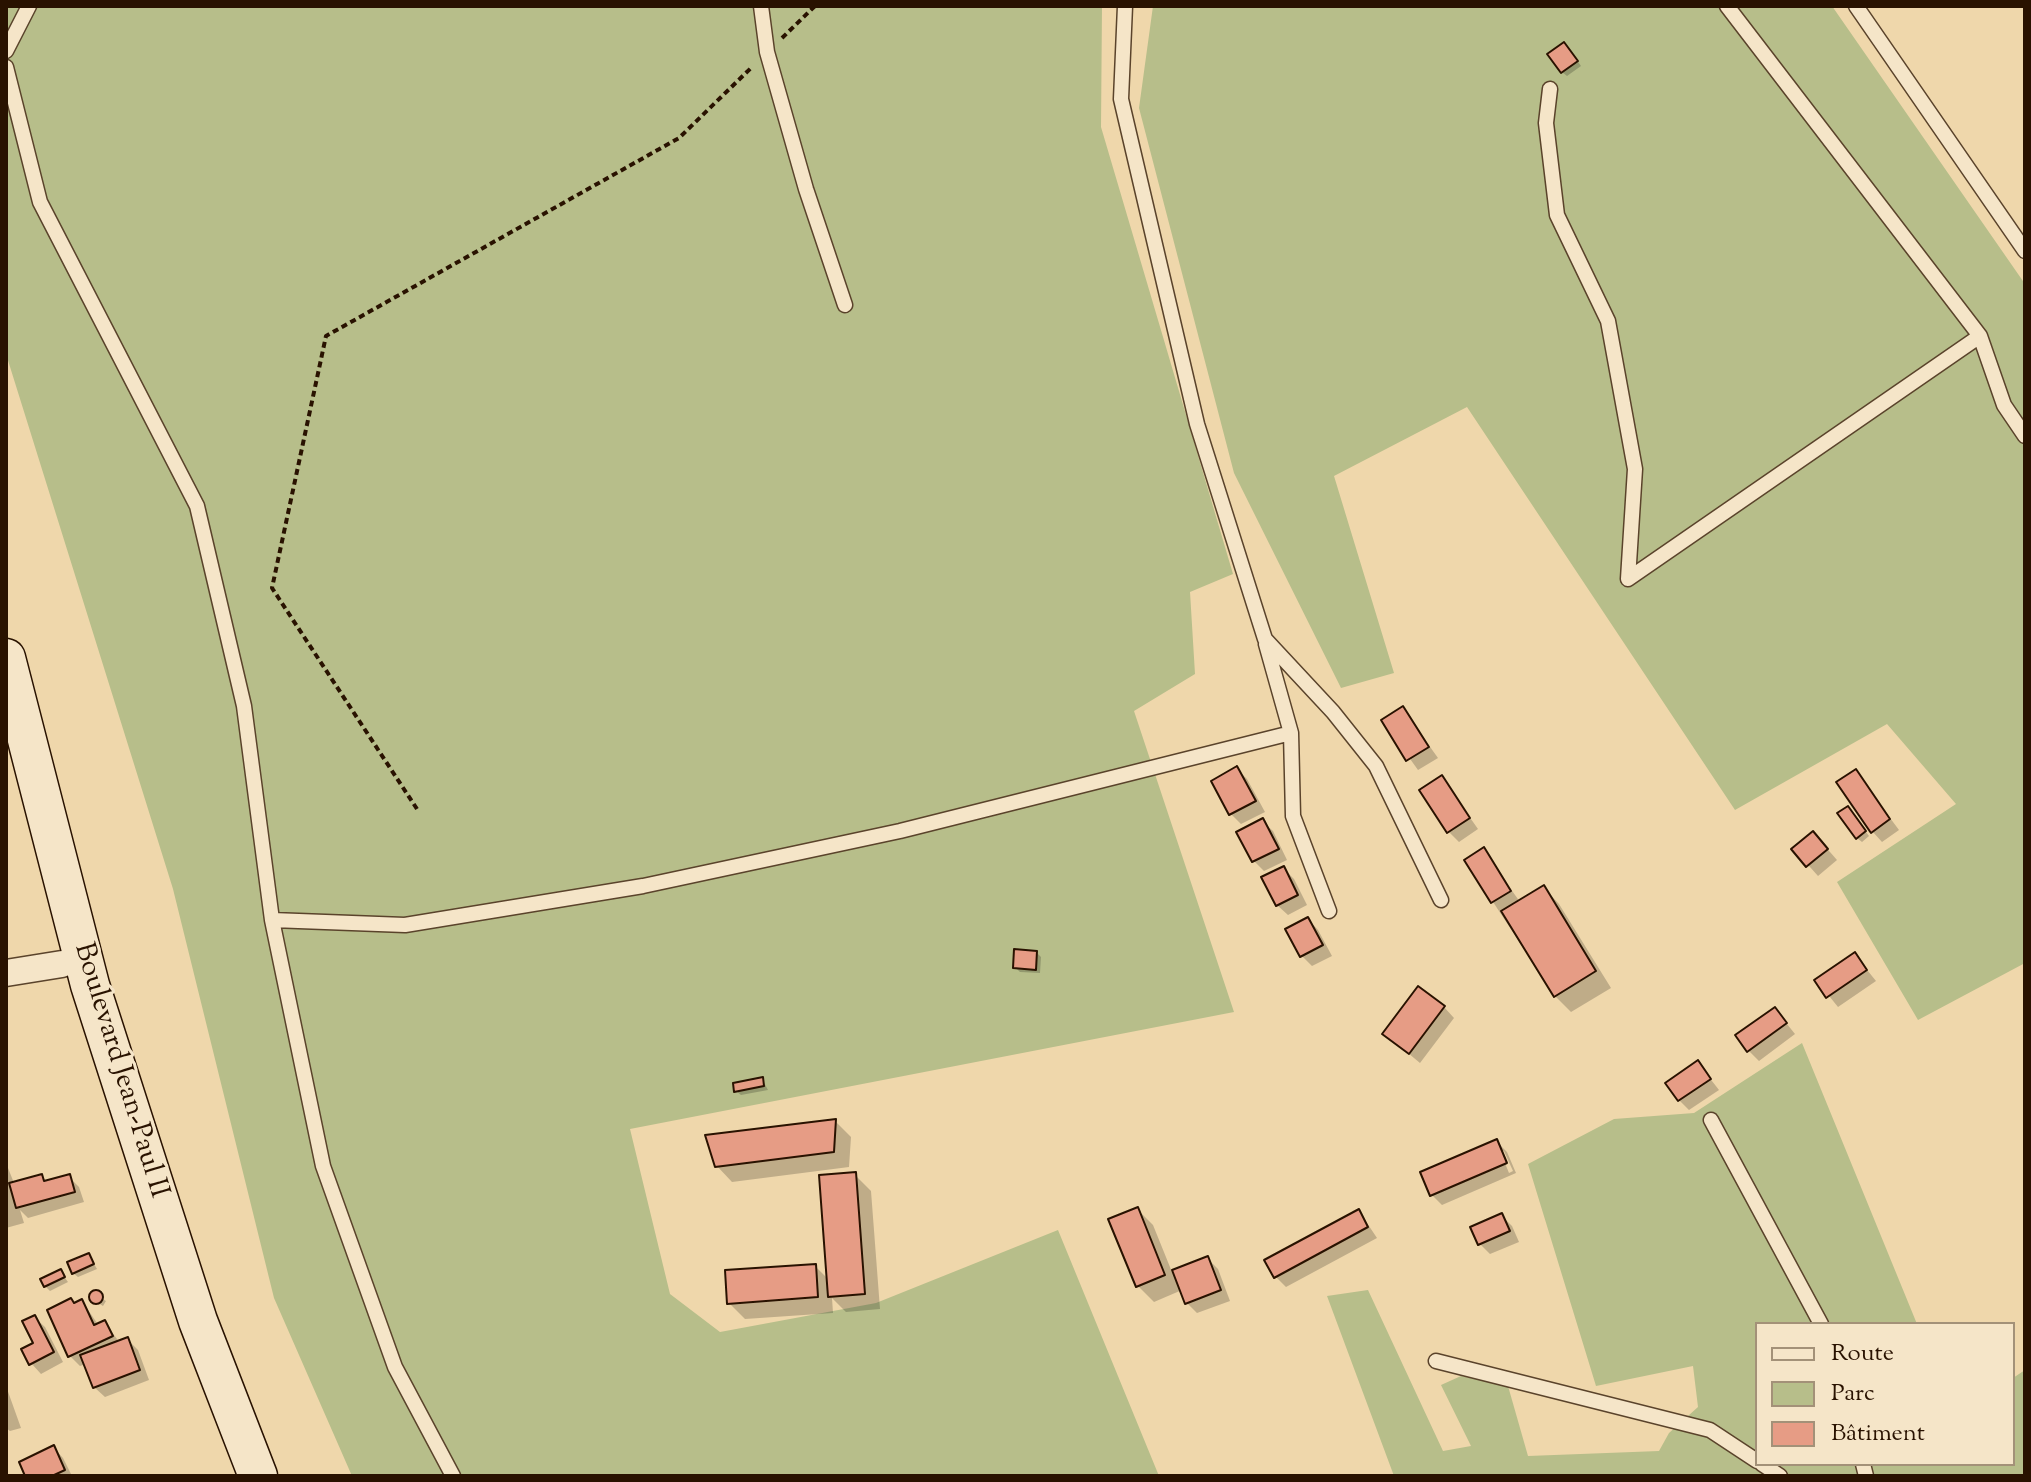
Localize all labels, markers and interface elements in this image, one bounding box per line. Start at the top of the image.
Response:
street label: Boulevard Jean-Paul II [64,940,174,1202]
legend [1755,1322,2015,1466]
text: Route [1831,1337,1894,1371]
text: Parc [1831,1377,1875,1411]
text: Bâtiment [1831,1417,1925,1451]

